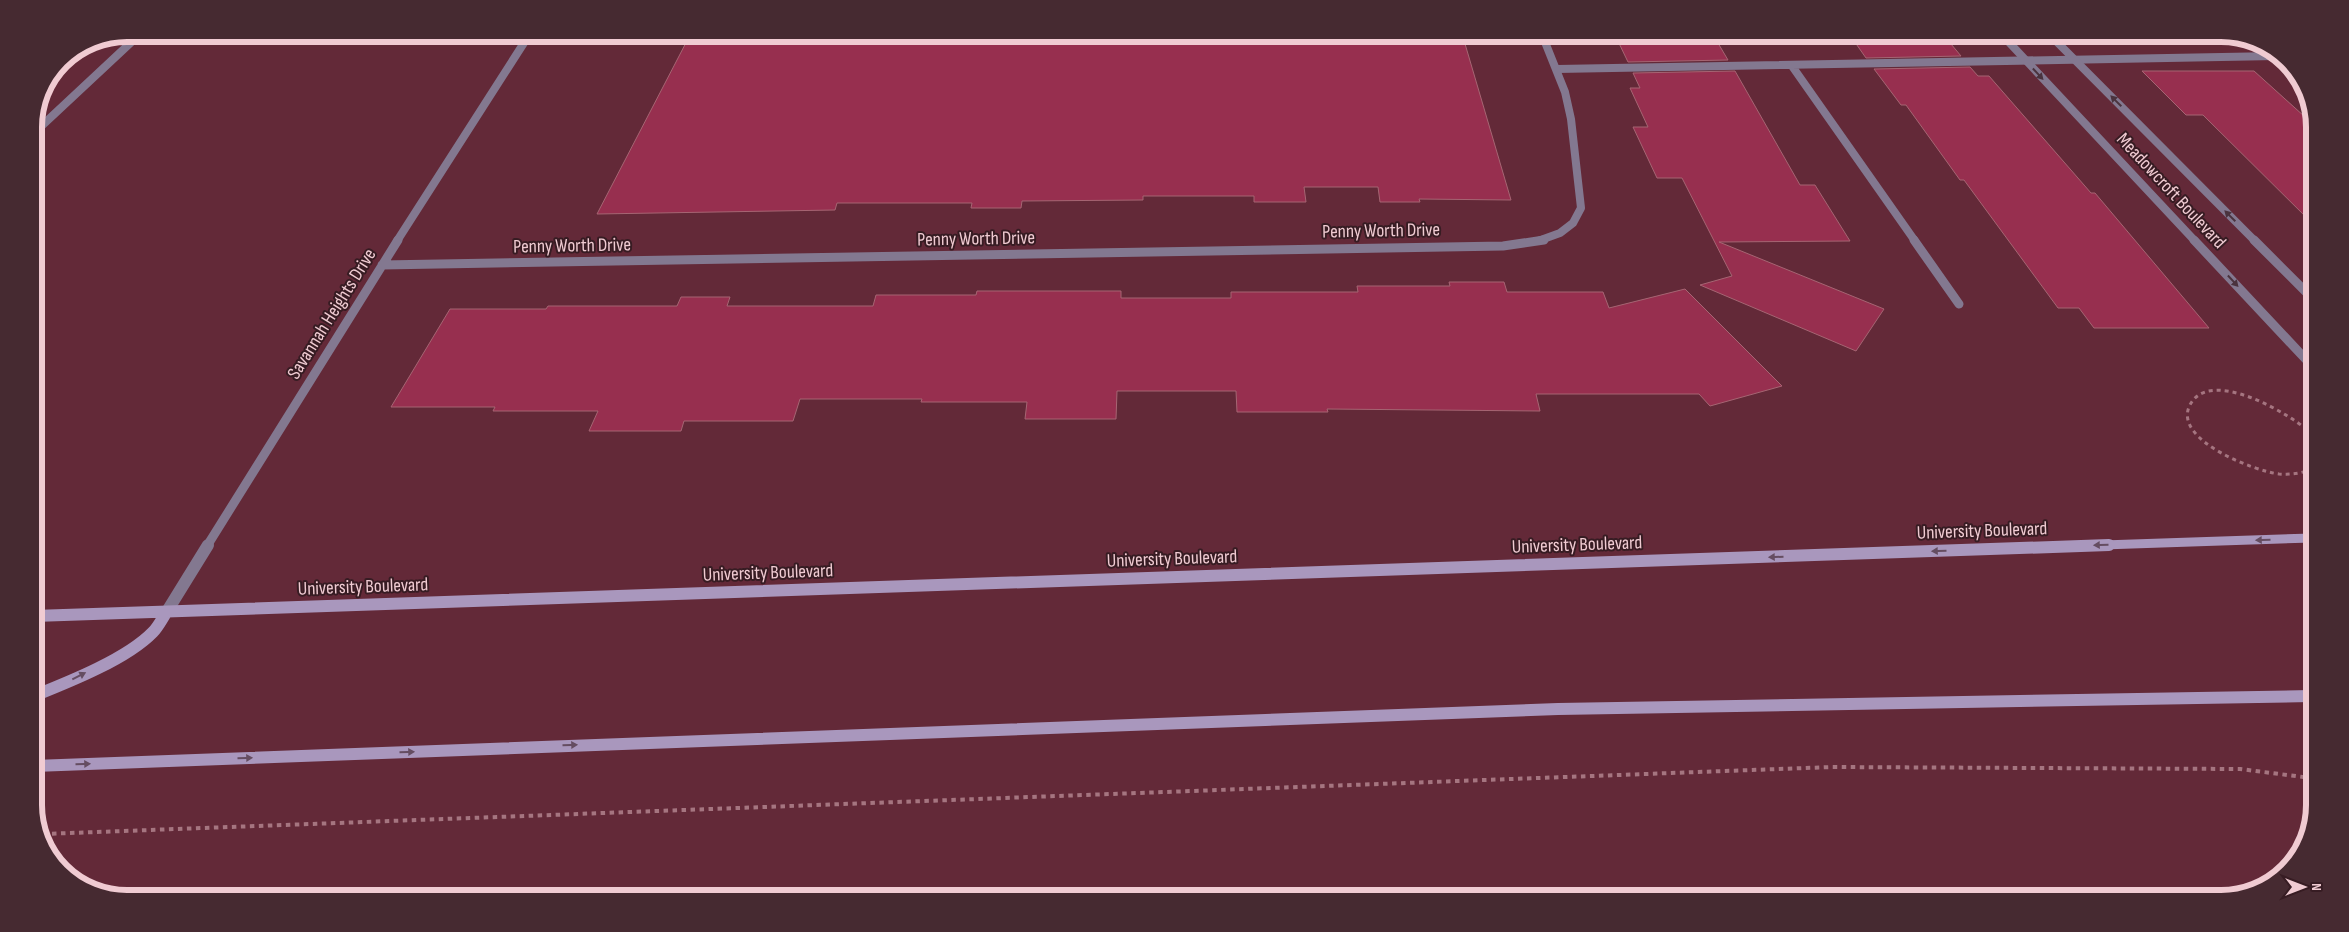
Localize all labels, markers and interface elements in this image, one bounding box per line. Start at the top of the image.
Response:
one-way arrow [2032,67,2044,79]
one-way arrow [2110,95,2122,107]
street label: Meadowcroft Boulevard [2111,128,2231,254]
one-way arrow [2224,210,2236,222]
street label: Penny Worth Drive [1322,218,1440,244]
street label: Penny Worth Drive [917,226,1035,252]
street label: Penny Worth Drive [513,233,631,259]
street label: Savannah Heights Drive [283,244,381,384]
one-way arrow [2227,275,2239,287]
street label: University Boulevard [1916,517,2048,545]
street label: University Boulevard [1511,531,1643,559]
one-way arrow [2255,536,2271,544]
one-way arrow [2093,542,2109,550]
street label: University Boulevard [1106,545,1238,573]
one-way arrow [1930,547,1946,555]
one-way arrow [1768,553,1784,561]
street label: University Boulevard [702,559,834,587]
street label: University Boulevard [297,573,429,601]
one-way arrow [71,672,86,680]
one-way arrow [562,741,578,749]
one-way arrow [400,747,416,755]
one-way arrow [237,753,253,761]
one-way arrow [75,759,91,767]
north arrow [2279,862,2329,912]
text: N [2308,883,2325,891]

